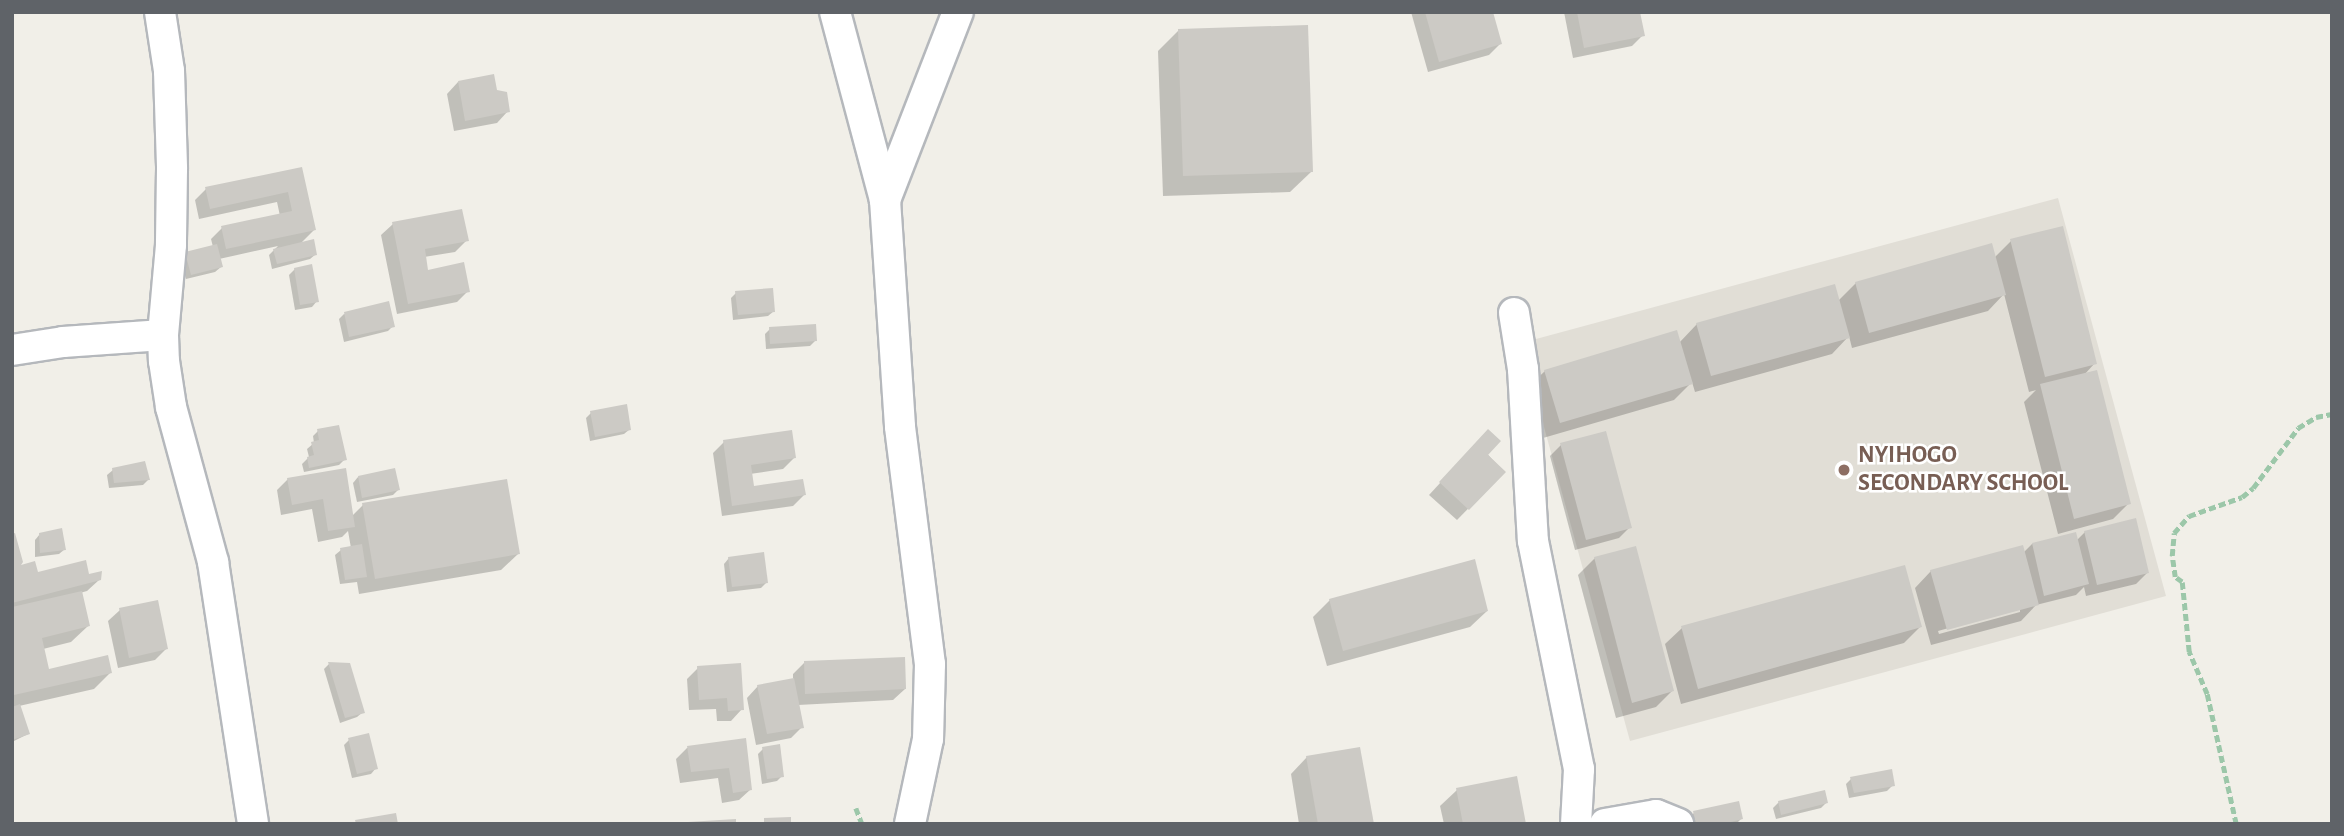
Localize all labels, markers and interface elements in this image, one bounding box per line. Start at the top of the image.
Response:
place label: NYIHOGO SECONDARY SCHOOL [1858,442,2068,498]
marker: NYIHOGO SECONDARY SCHOOL [1836,462,1852,478]

